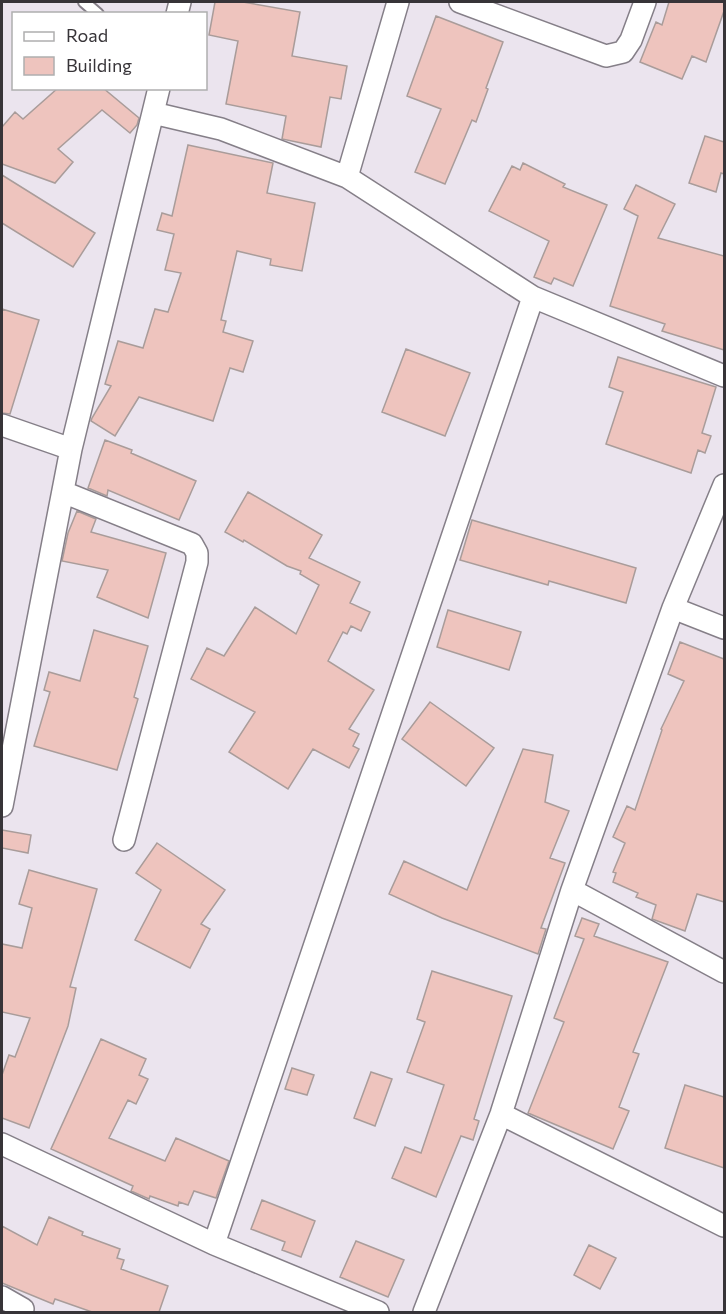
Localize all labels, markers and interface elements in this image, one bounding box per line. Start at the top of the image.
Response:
legend [12,12,207,90]
text: Road [66,24,108,46]
text: Building [66,54,132,76]

